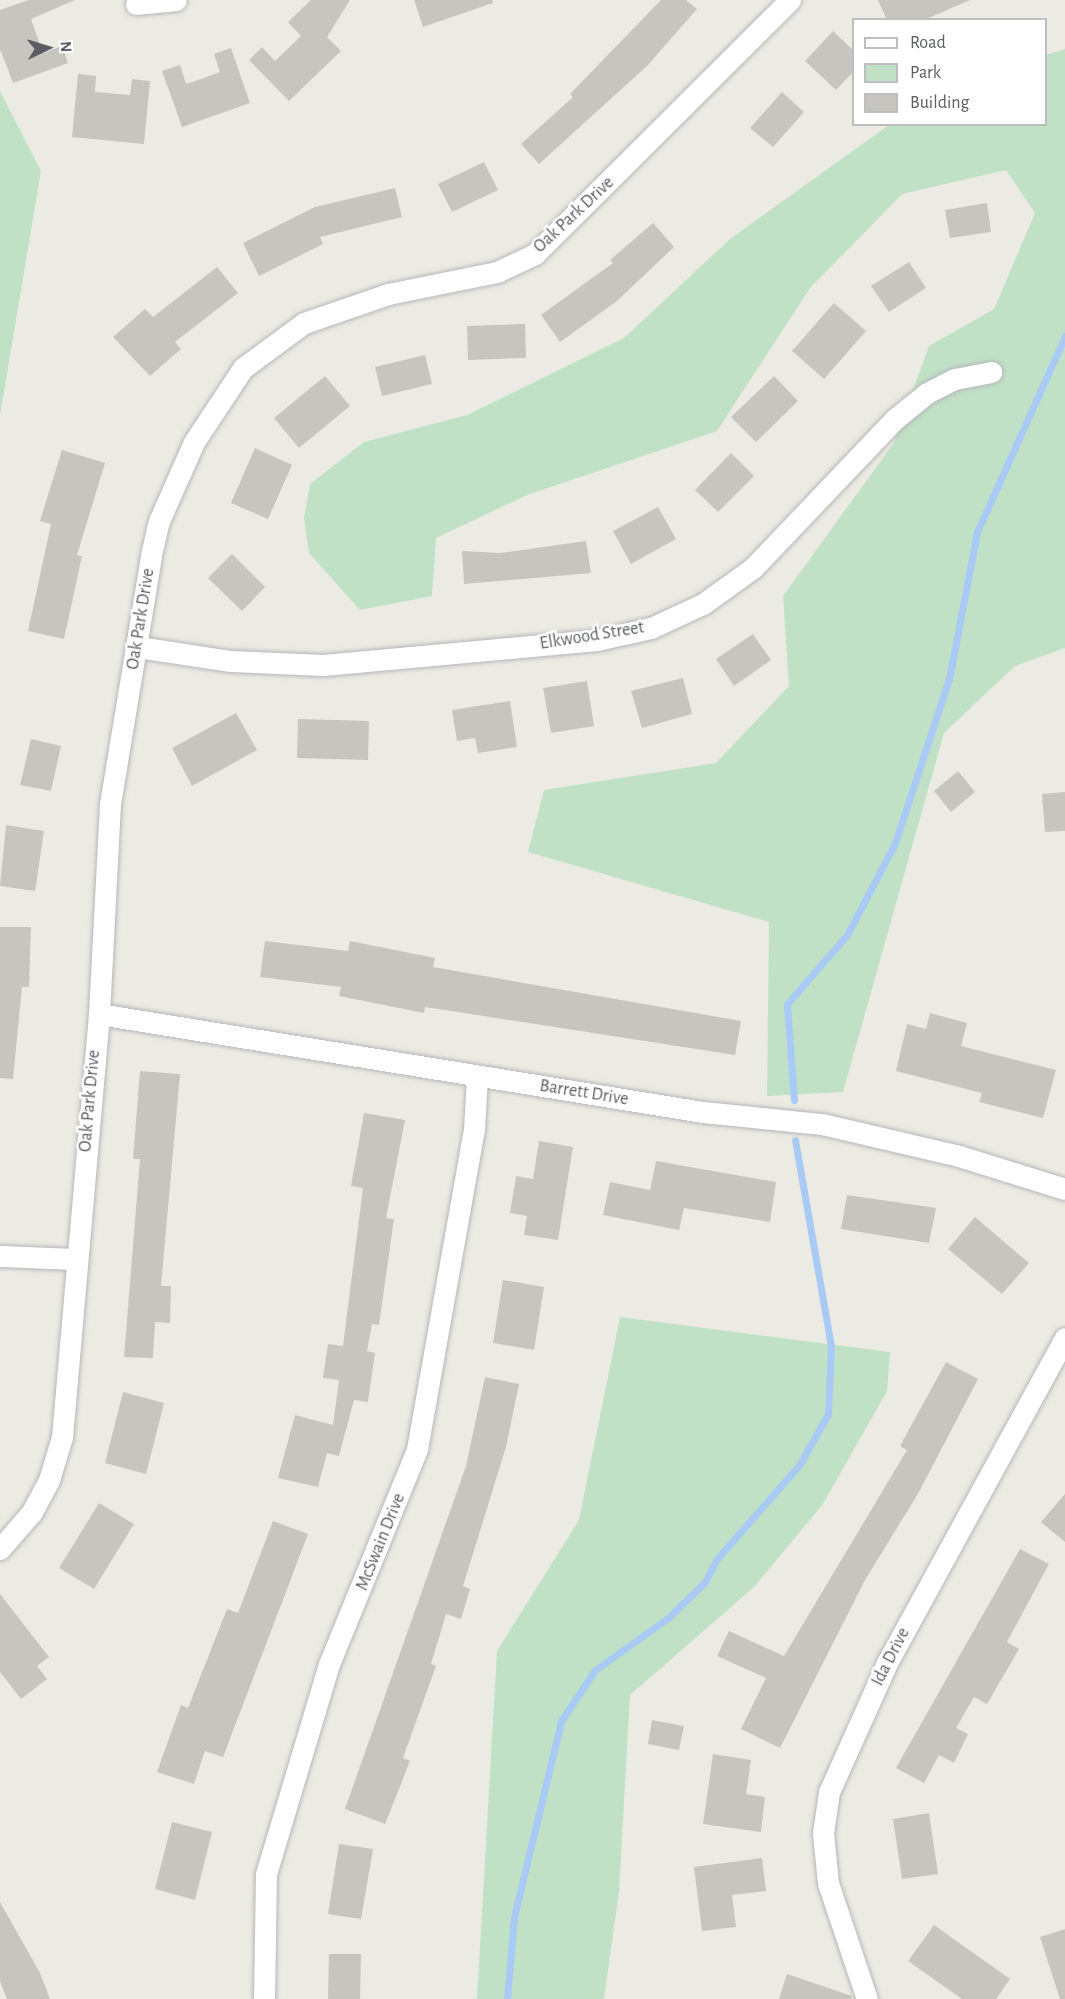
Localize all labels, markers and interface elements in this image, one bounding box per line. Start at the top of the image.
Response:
north arrow [18,18,78,78]
legend [852,18,1047,126]
text: Road [910,34,946,52]
text: N [58,41,74,53]
text: Park [910,64,941,82]
text: Building [910,94,969,112]
street label: Oak Park Drive [529,172,619,258]
street label: Oak Park Drive [122,567,160,671]
street label: Elkwood Street [538,617,646,655]
street label: Oak Park Drive [75,1049,105,1153]
street label: Barrett Drive [538,1075,630,1111]
street label: McSwain Drive [352,1490,410,1594]
street label: Ida Drive [867,1624,915,1690]

